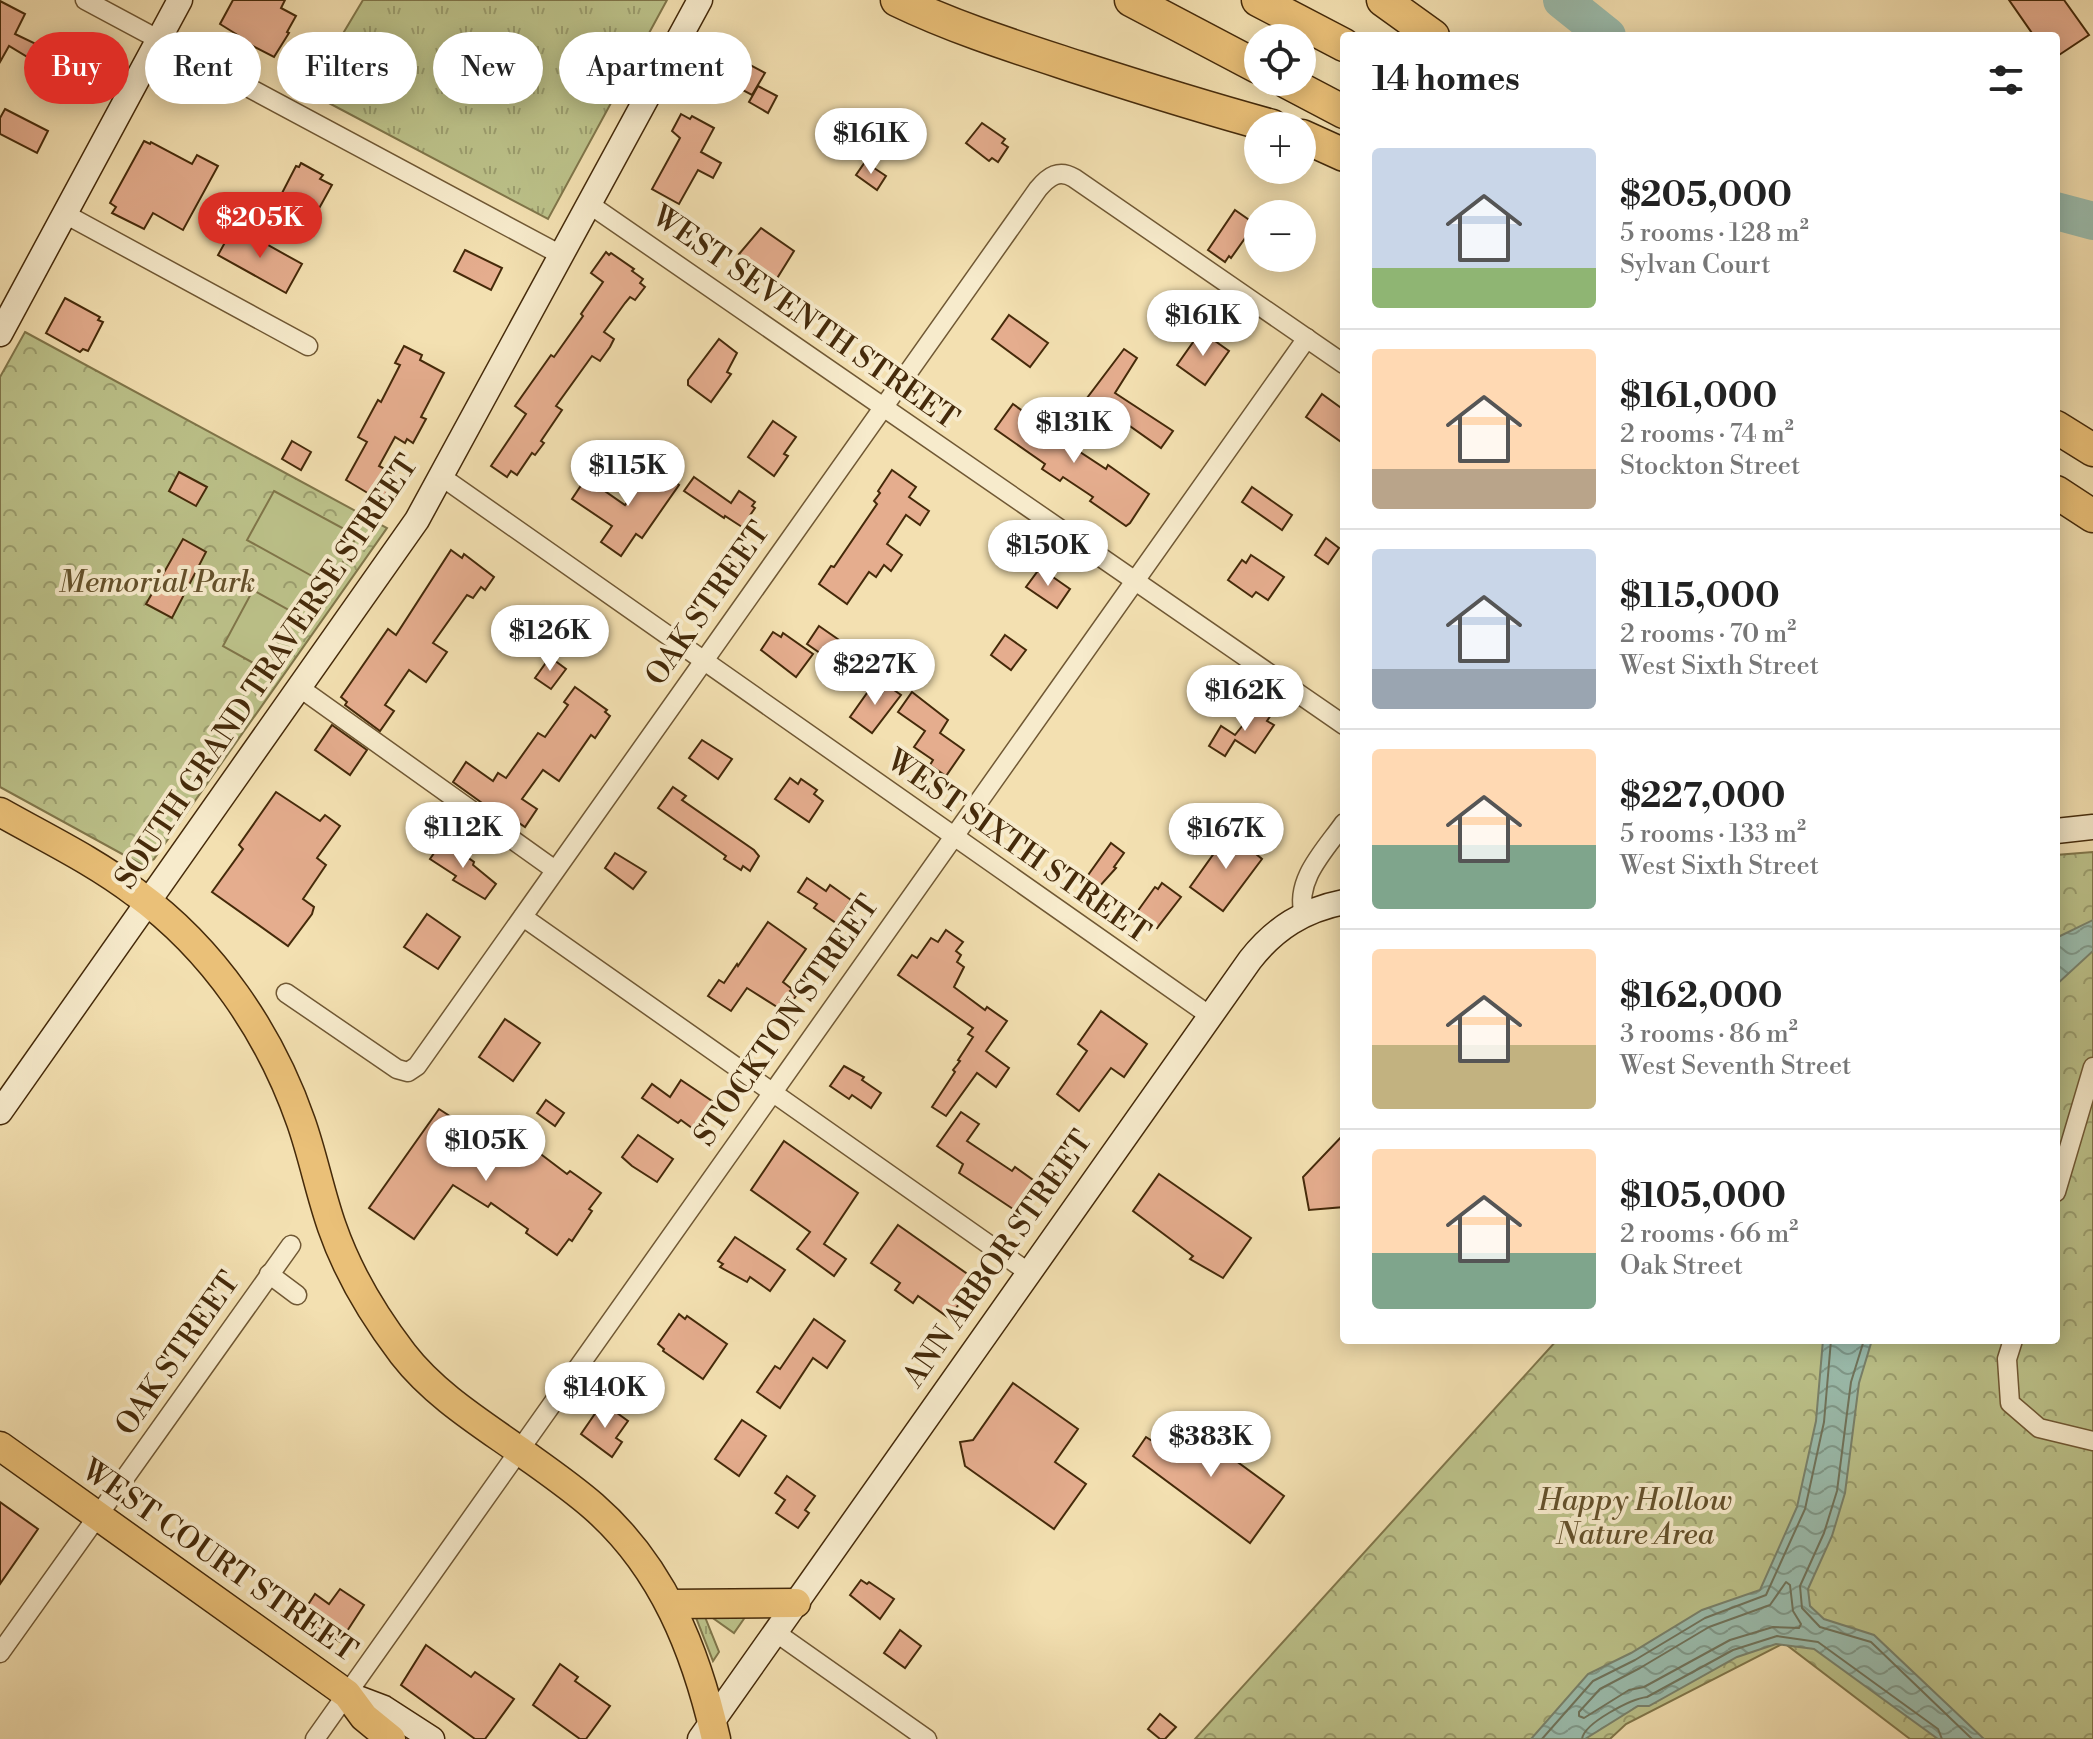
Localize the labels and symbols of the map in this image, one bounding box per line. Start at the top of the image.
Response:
pin: $161K [815,108,927,176]
pin: $205K [204,192,316,260]
street label: WEST SEVENTH STREET [643,197,966,438]
pin: $161K [1147,290,1259,358]
pin: $131K [1018,397,1130,465]
pin: $115K [572,440,684,508]
street label: SOUTH GRAND TRAVERSE STREET [107,448,427,896]
street label: OAK STREET [638,515,778,693]
pin: $150K [992,520,1104,588]
park label: Memorial Park [59,564,255,602]
pin: $126K [494,605,606,673]
pin: $227K [819,639,931,707]
pin: $162K [1189,665,1301,733]
street label: WEST SIXTH STREET [878,741,1157,952]
pin: $112K [407,802,519,870]
pin: $167K [1170,803,1282,871]
street label: STOCKTON STREET [686,888,888,1154]
pin: $105K [430,1115,542,1183]
street label: ANN ARBOR STREET [894,1123,1101,1396]
street label: OAK STREET [108,1265,248,1443]
pin: $140K [549,1362,661,1430]
pin: $383K [1155,1411,1267,1479]
street label: WEST COURT STREET [73,1451,364,1670]
park label: Happy Hollow Nature Area [1537,1482,1732,1554]

